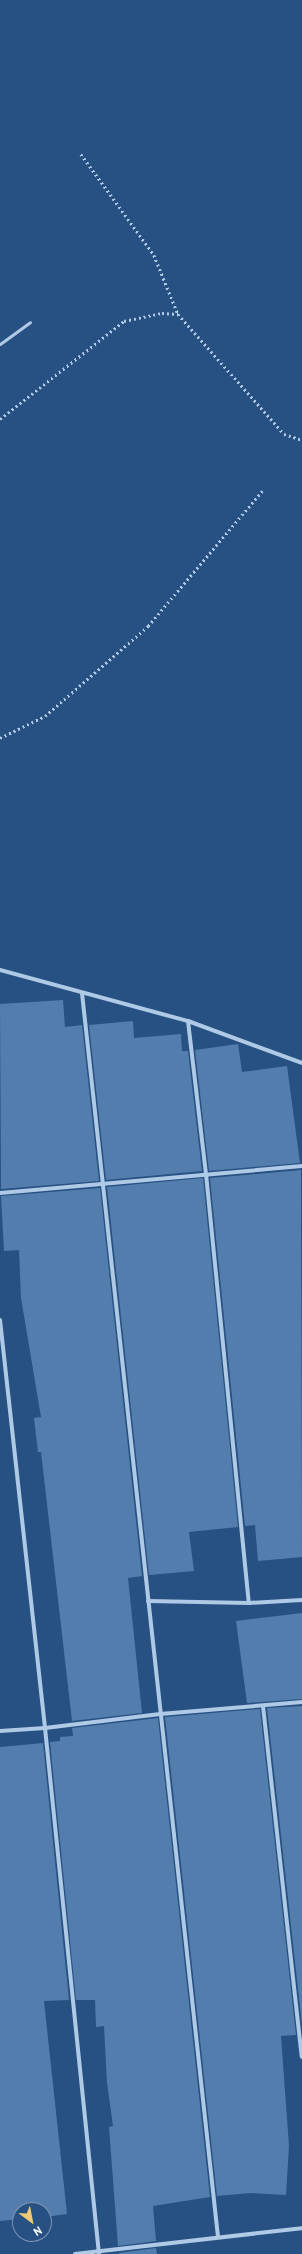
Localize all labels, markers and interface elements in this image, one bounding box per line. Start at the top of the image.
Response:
north arrow [12,2202,52,2242]
text: N [31,2223,45,2239]

